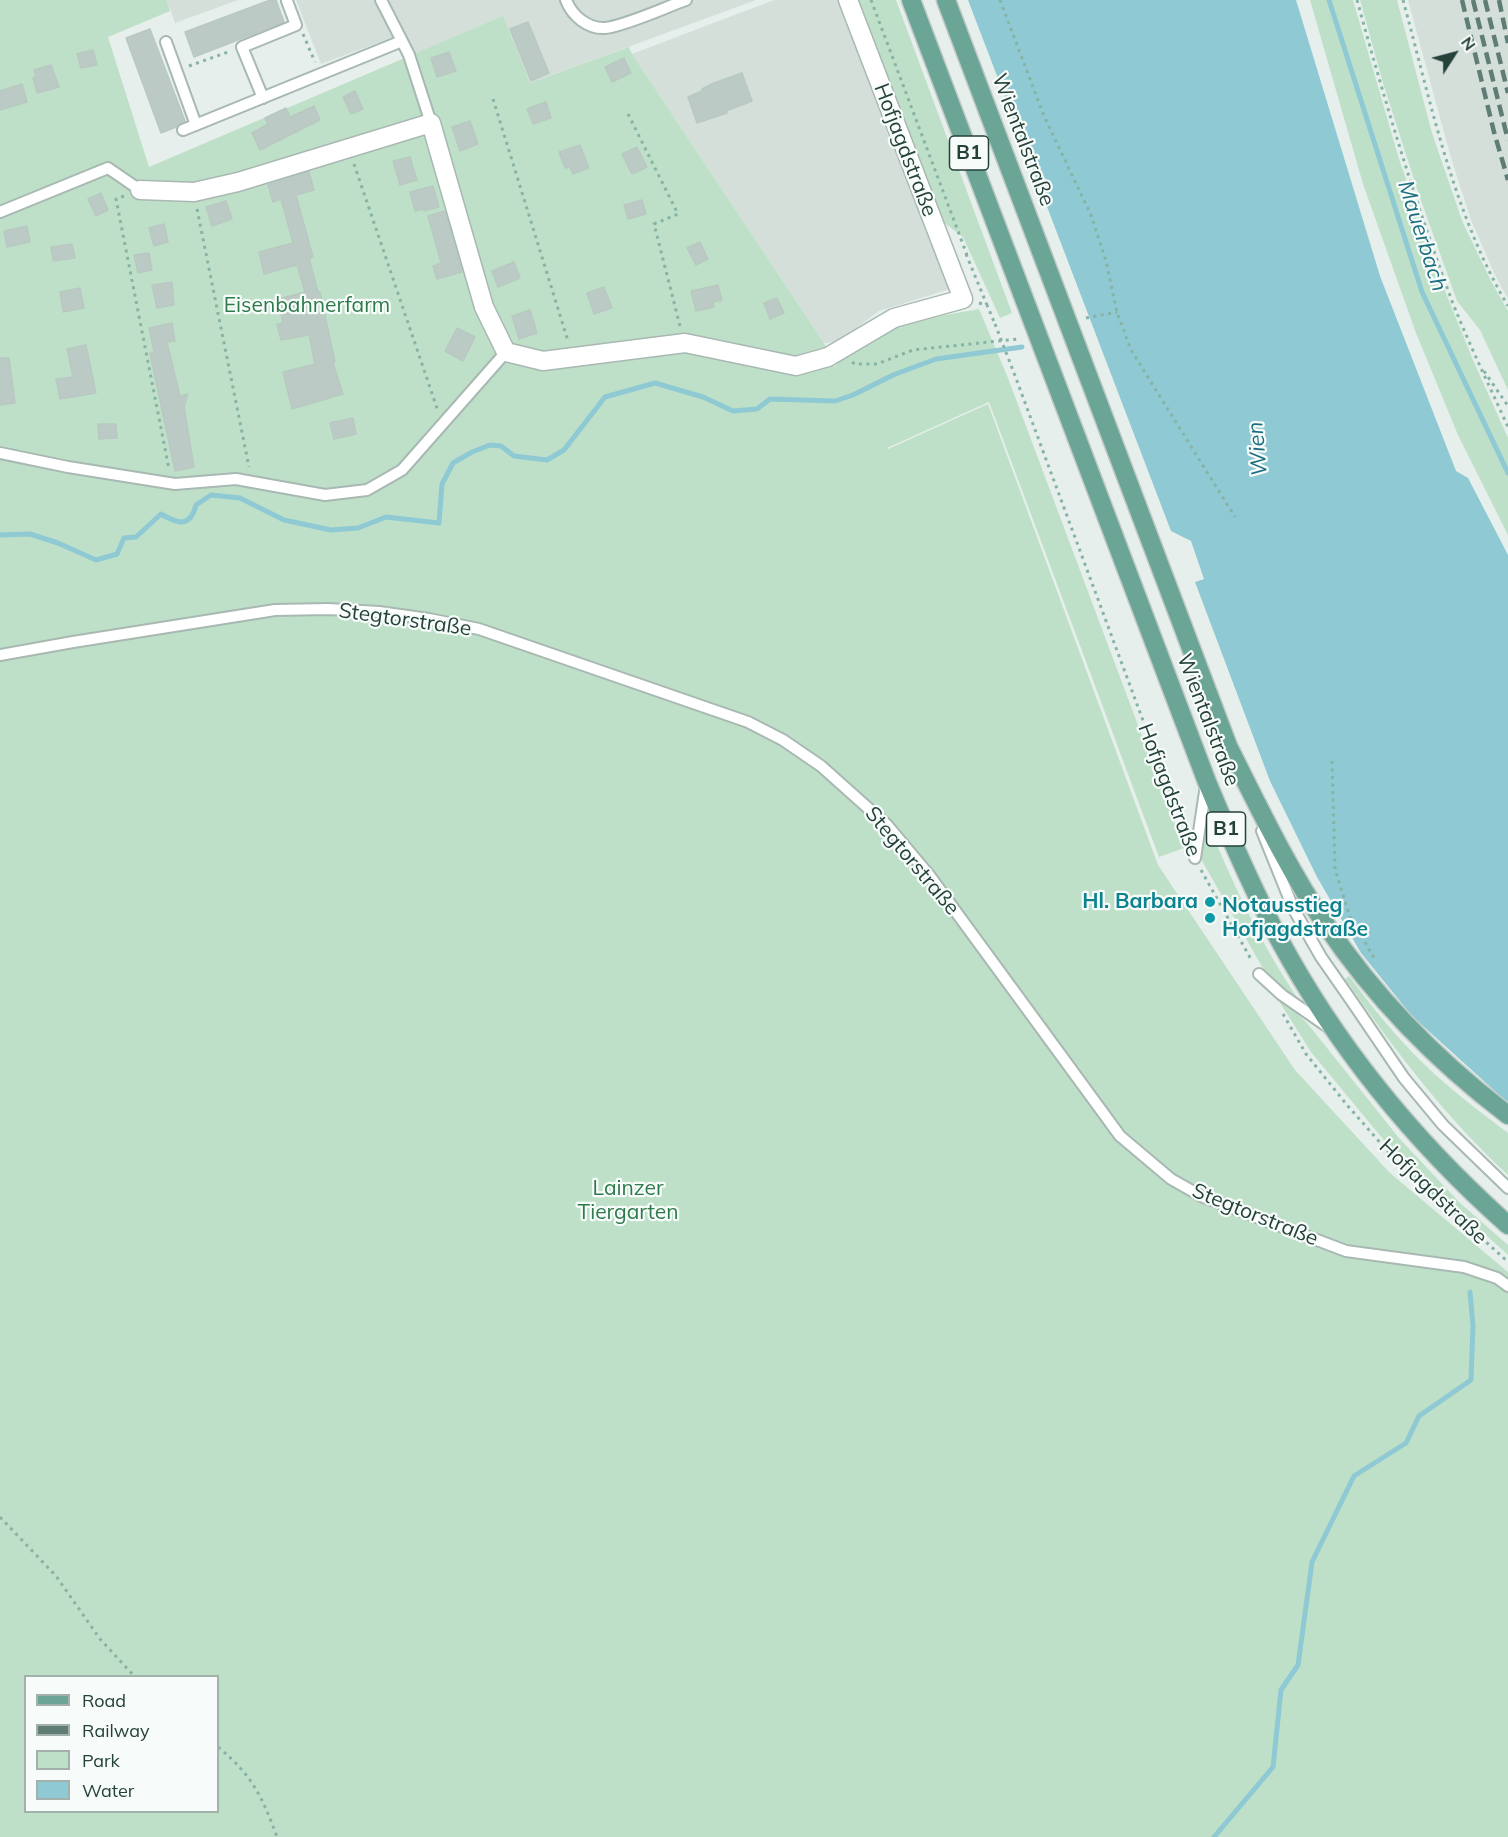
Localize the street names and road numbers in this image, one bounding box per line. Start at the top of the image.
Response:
street label: Wientalstraße [986,70,1060,210]
street label: Hofjagdstraße [868,80,942,220]
road number: B1 [950,136,988,170]
street label: Stegtorstraße [337,598,473,642]
street label: Wientalstraße [1171,650,1245,790]
street label: Hofjagdstraße [1132,720,1206,860]
street label: Stegtorstraße [859,802,965,920]
road number: B1 [1206,812,1246,846]
street label: Hofjagdstraße [1374,1134,1492,1250]
street label: Stegtorstraße [1188,1178,1322,1252]

